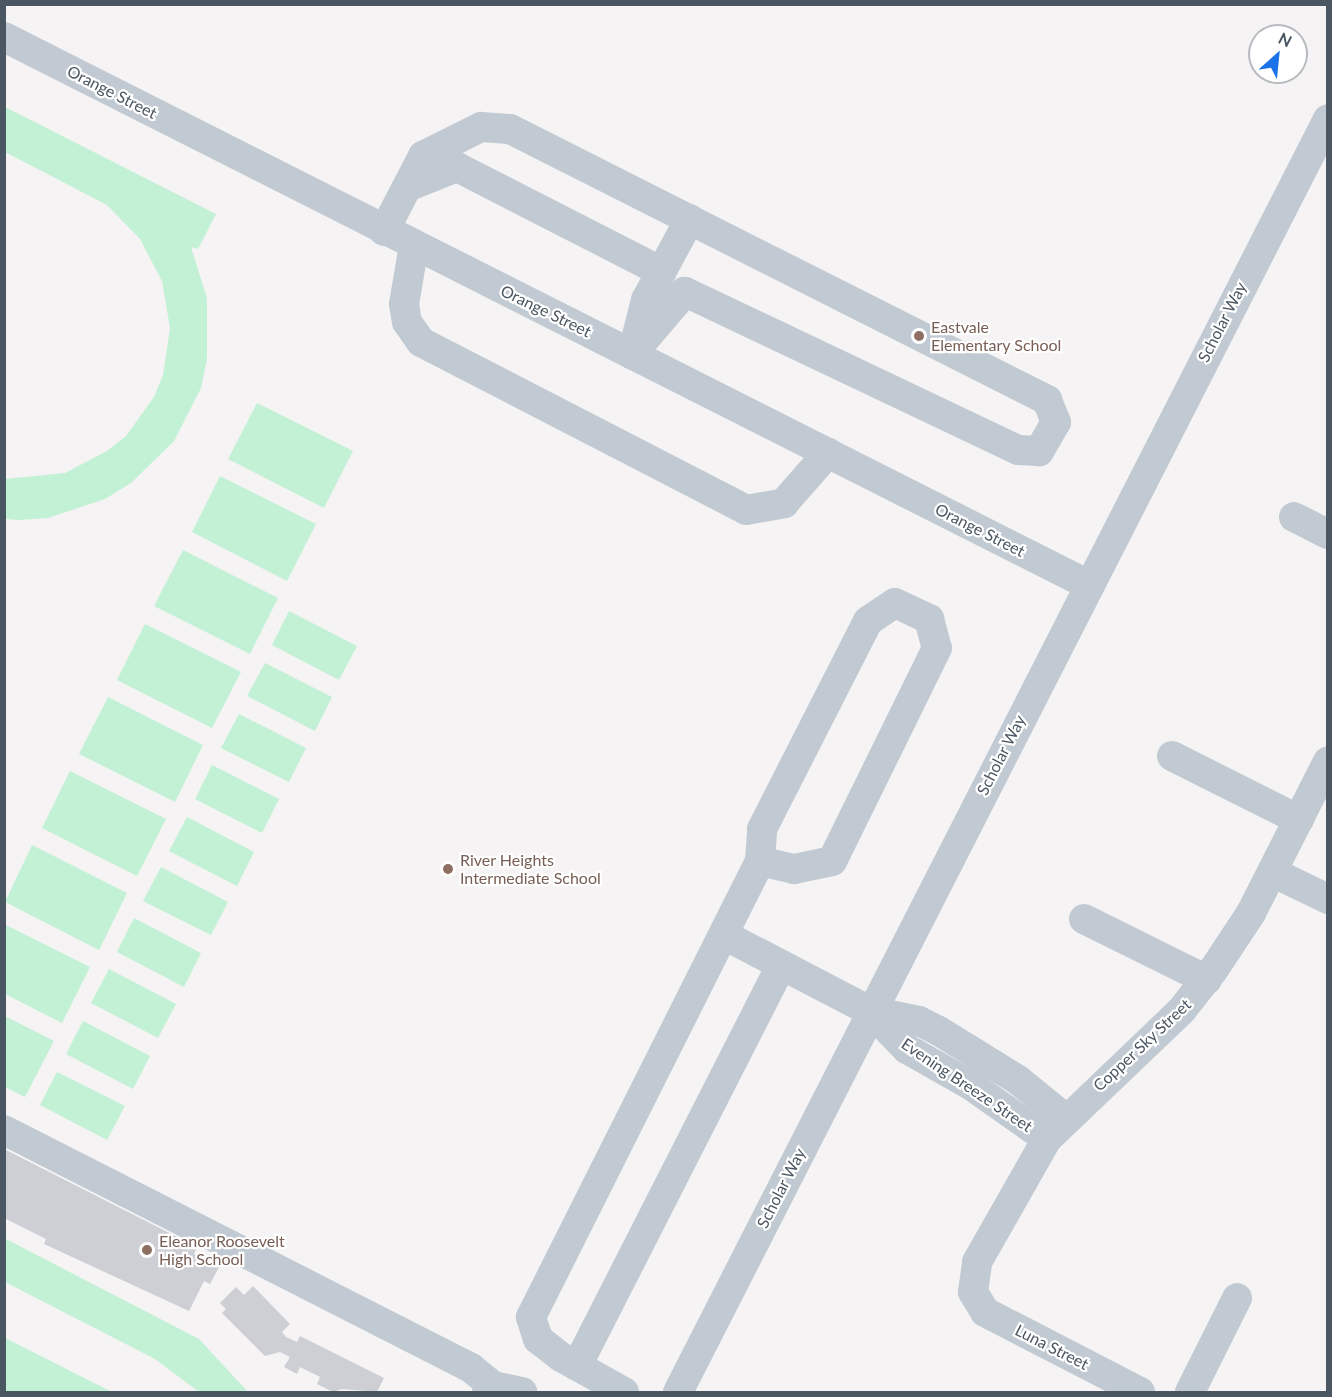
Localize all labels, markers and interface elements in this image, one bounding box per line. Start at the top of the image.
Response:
north arrow [1248,24,1308,84]
text: N [1276,28,1295,51]
street label: Orange Street [64,61,160,123]
street label: Scholar Way [1194,279,1250,365]
street label: Orange Street [498,281,594,341]
place label: Eastvale Elementary School [931,317,1062,355]
marker: Eastvale Elementary School [912,329,926,343]
street label: Orange Street [932,499,1028,561]
street label: Scholar Way [973,712,1029,798]
place label: River Heights Intermediate School [460,850,601,888]
marker: River Heights Intermediate School [441,862,455,876]
street label: Copper Sky Street [1089,995,1195,1095]
street label: Evening Breeze Street [898,1034,1036,1136]
street label: Scholar Way [753,1145,809,1231]
place label: Eleanor Roosevelt High School [159,1231,285,1269]
marker: Eleanor Roosevelt High School [140,1243,154,1257]
street label: Luna Street [1012,1320,1092,1374]

